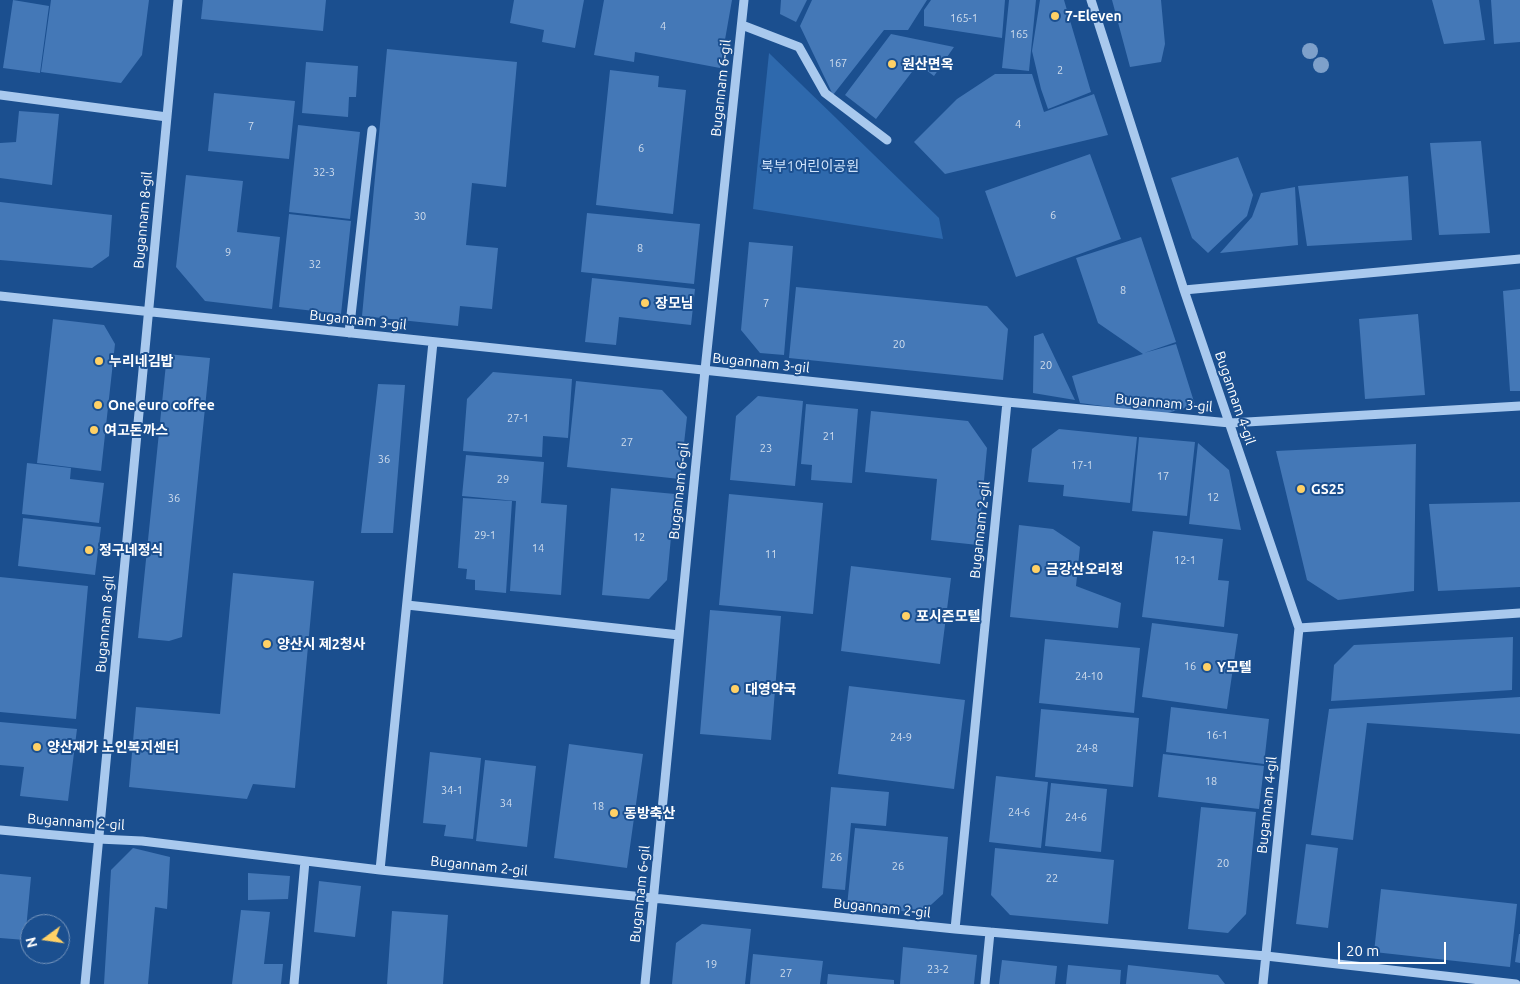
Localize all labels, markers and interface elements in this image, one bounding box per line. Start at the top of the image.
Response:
place label: 7-Eleven [1065,8,1122,24]
marker: 7-Eleven [1049,10,1061,22]
house number: 165-1 [950,11,978,25]
house number: 4 [660,19,666,33]
house number: 165 [1010,27,1028,41]
street label: Bugannam 6-gil [708,39,734,137]
house number: 167 [829,56,847,70]
place label: 원산면옥 [902,56,954,72]
marker: 원산면옥 [886,58,898,70]
house number: 2 [1057,63,1063,77]
house number: 4 [1015,117,1021,131]
house number: 7 [248,119,254,133]
house number: 6 [638,141,644,155]
park label: 북부1어린이공원 [761,158,859,174]
house number: 32-3 [313,165,335,179]
street label: Bugannam 8-gil [130,171,156,269]
house number: 6 [1050,208,1056,222]
house number: 30 [414,209,426,223]
house number: 8 [637,241,643,255]
house number: 9 [225,245,231,259]
house number: 32 [309,257,321,271]
house number: 8 [1120,283,1126,297]
place label: 장모님 [655,295,694,311]
house number: 7 [763,296,769,310]
marker: 장모님 [639,297,651,309]
street label: Bugannam 3-gil [309,307,407,333]
house number: 20 [893,337,905,351]
street label: Bugannam 4-gil [1211,349,1259,447]
street label: Bugannam 3-gil [712,350,810,376]
place label: 누리네김밥 [109,353,173,369]
marker: 누리네김밥 [93,355,105,367]
house number: 20 [1040,358,1052,372]
street label: Bugannam 3-gil [1115,390,1213,416]
place label: One euro coffee [108,397,215,413]
marker: One euro coffee [92,399,104,411]
house number: 27-1 [507,411,529,425]
place label: 여고돈까스 [104,422,168,438]
marker: 여고돈까스 [88,424,100,436]
house number: 21 [823,429,835,443]
house number: 27 [621,435,633,449]
house number: 23 [760,441,772,455]
street label: Bugannam 6-gil [666,442,692,540]
house number: 36 [378,452,390,466]
house number: 17-1 [1071,458,1093,472]
house number: 17 [1157,469,1169,483]
house number: 29 [497,472,509,486]
street label: Bugannam 2-gil [967,481,993,579]
place label: GS25 [1311,481,1344,497]
marker: GS25 [1295,483,1307,495]
house number: 12 [1207,490,1219,504]
house number: 36 [168,491,180,505]
house number: 29-1 [474,528,496,542]
house number: 12 [633,530,645,544]
house number: 14 [532,541,544,555]
place label: 정구네정식 [99,542,163,558]
marker: 정구네정식 [83,544,95,556]
house number: 11 [765,547,777,561]
house number: 12-1 [1174,553,1196,567]
place label: 금강산오리정 [1046,561,1123,577]
marker: 금강산오리정 [1030,563,1042,575]
street label: Bugannam 8-gil [92,575,118,673]
place label: 포시즌모텔 [916,608,980,624]
marker: 포시즌모텔 [900,610,912,622]
place label: 양산시 제2청사 [277,636,365,652]
marker: 양산시 제2청사 [261,638,273,650]
house number: 16 [1184,659,1196,673]
place label: Y모텔 [1217,659,1252,675]
marker: Y모텔 [1201,661,1213,673]
house number: 24-10 [1075,669,1103,683]
place label: 대영약국 [745,681,797,697]
marker: 대영약국 [729,683,741,695]
house number: 16-1 [1206,728,1228,742]
house number: 24-9 [890,730,912,744]
place label: 양산재가 노인복지센터 [47,739,179,755]
marker: 양산재가 노인복지센터 [31,741,43,753]
house number: 24-8 [1076,741,1098,755]
street label: Bugannam 4-gil [1254,756,1280,854]
house number: 18 [1205,774,1217,788]
house number: 34-1 [441,783,463,797]
house number: 34 [500,796,512,810]
house number: 18 [592,799,604,813]
place label: 동방축산 [624,805,676,821]
house number: 24-6 [1008,805,1030,819]
marker: 동방축산 [608,807,620,819]
street label: Bugannam 2-gil [27,810,125,834]
house number: 24-6 [1065,810,1087,824]
street label: Bugannam 6-gil [627,845,653,943]
house number: 26 [830,850,842,864]
street label: Bugannam 2-gil [430,853,528,879]
house number: 20 [1217,856,1229,870]
house number: 26 [892,859,904,873]
house number: 22 [1046,871,1058,885]
street label: Bugannam 2-gil [833,895,931,921]
north arrow [20,914,70,964]
scale bar [1340,932,1448,964]
text: N [22,935,40,949]
text: 20 m [1346,942,1379,959]
house number: 19 [705,957,717,971]
house number: 23-2 [927,962,949,976]
house number: 27 [780,966,792,980]

